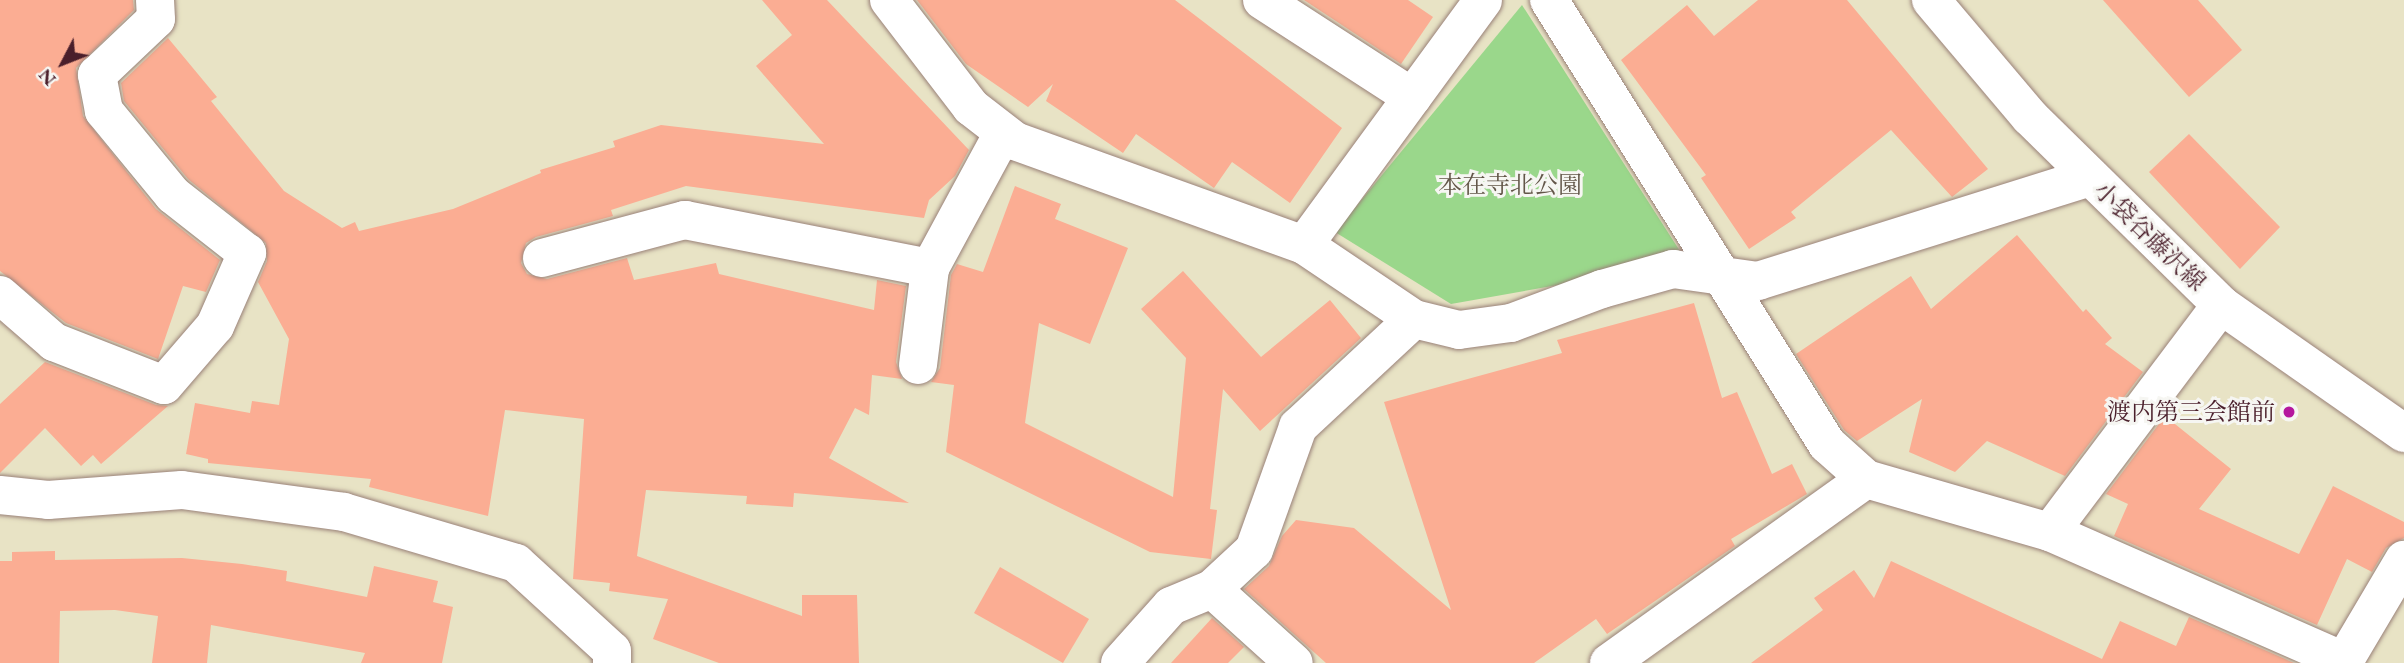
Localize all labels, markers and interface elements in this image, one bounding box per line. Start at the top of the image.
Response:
north arrow [28,28,98,98]
text: N [33,63,61,91]
park label: 本在寺北公園 [1438,171,1582,199]
street label: 小袋谷藤沢線 [2088,176,2212,296]
place label: 渡内第三会館前 [2107,398,2275,426]
marker: 渡内第三会館前 [2281,404,2297,420]

